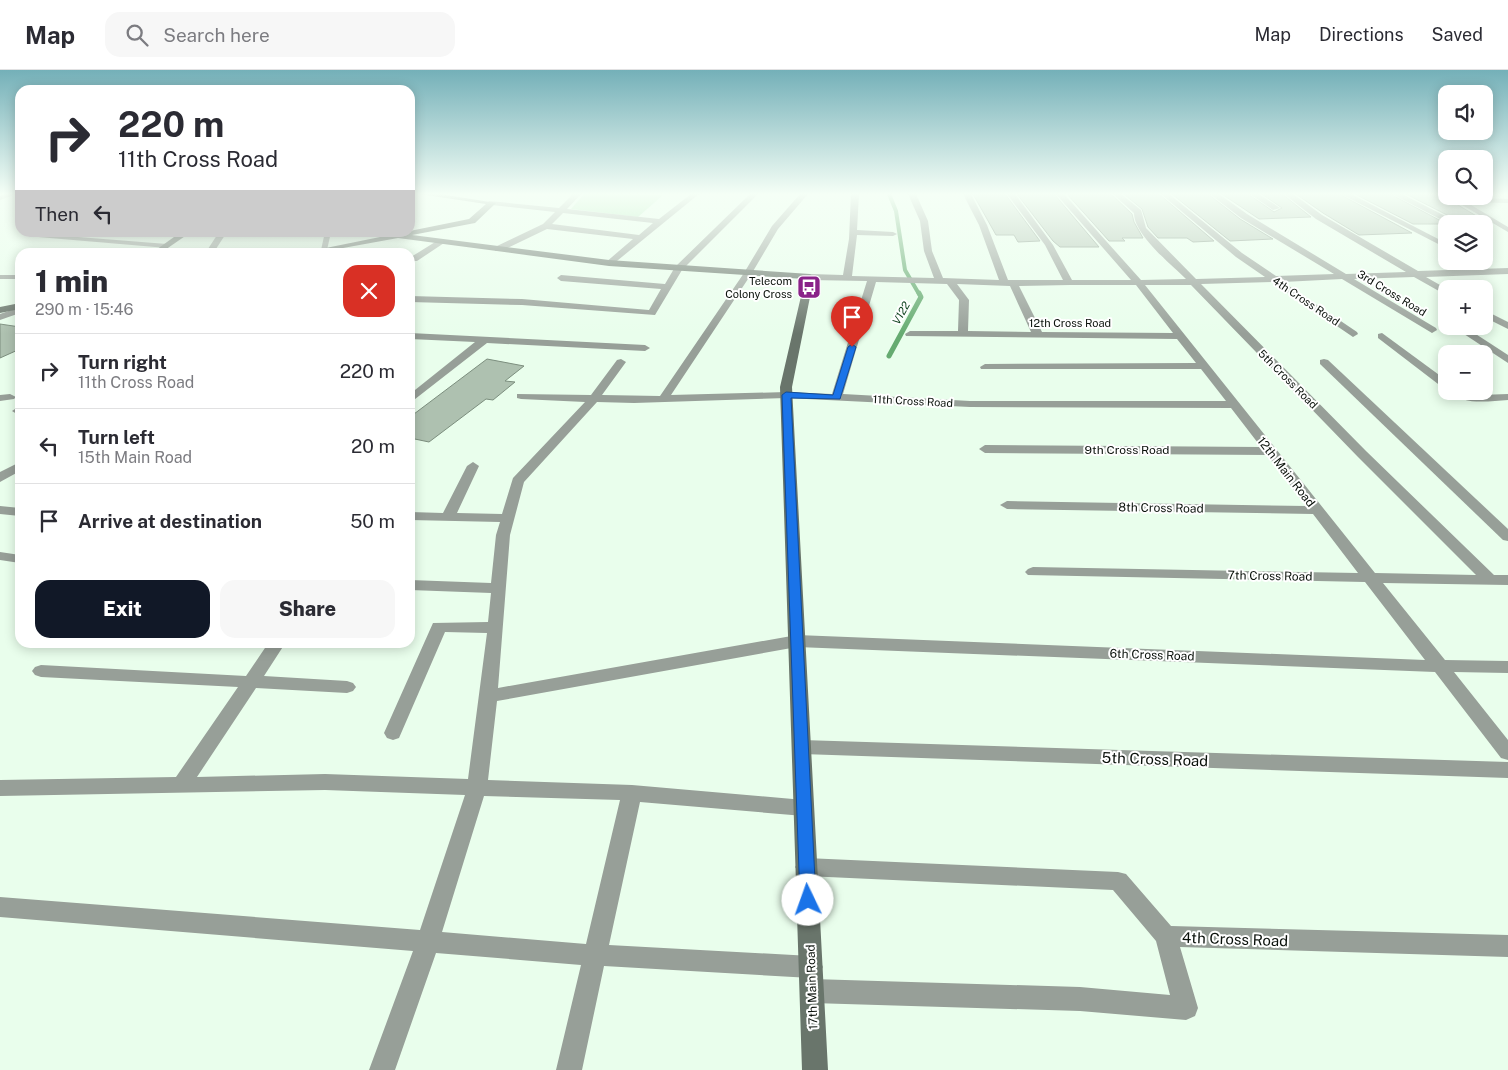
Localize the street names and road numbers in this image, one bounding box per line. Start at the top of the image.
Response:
street label: 3rd Cross Road [1355,268,1429,318]
street label: 4th Cross Road [1270,274,1342,328]
street label: 12th Cross Road [1029,317,1111,329]
street label: 5th Cross Road [1256,347,1320,411]
street label: 11th Cross Road [873,393,953,409]
street label: 12th Main Road [1254,434,1318,510]
street label: 9th Cross Road [1084,443,1170,457]
street label: 8th Cross Road [1118,500,1204,516]
street label: 7th Cross Road [1228,568,1312,584]
street label: 6th Cross Road [1109,647,1195,663]
street label: 5th Cross Road [1101,749,1209,769]
street label: 4th Cross Road [1182,929,1288,949]
street label: 17th Main Road [804,944,820,1030]

